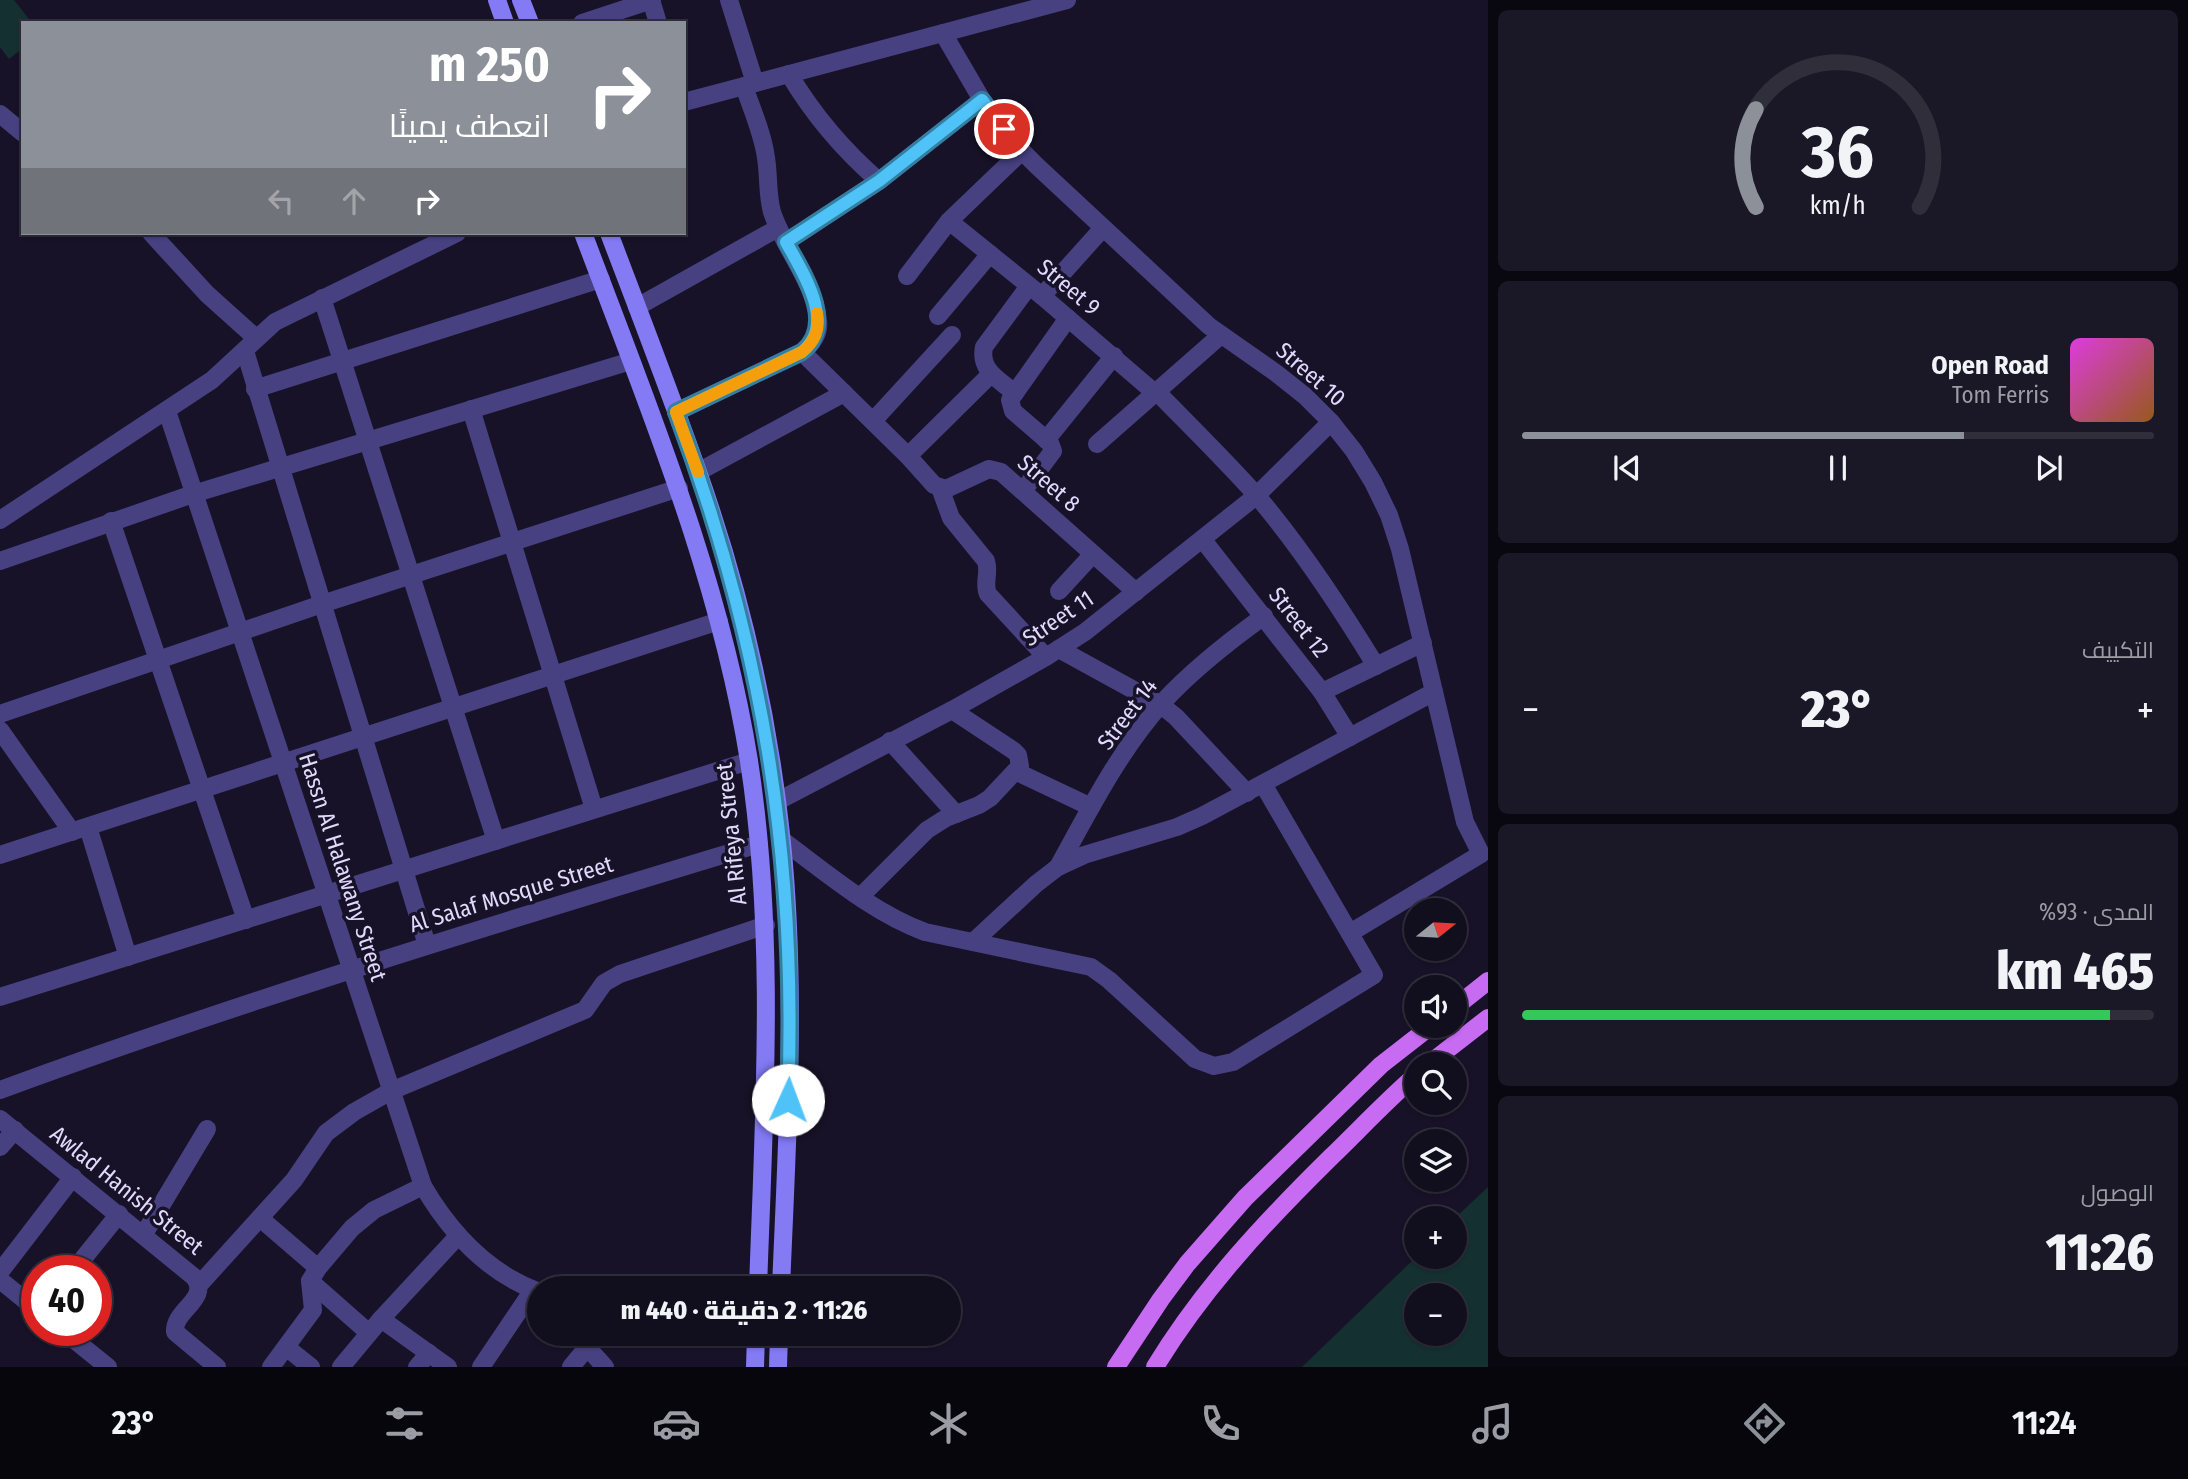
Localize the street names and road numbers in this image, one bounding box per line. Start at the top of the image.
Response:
street label: Street 9 [1032,253,1106,321]
street label: Street 10 [1271,336,1351,412]
street label: Street 8 [1012,448,1086,518]
street label: Street 12 [1263,581,1335,663]
street label: Street 11 [1017,584,1099,652]
street label: Street 14 [1091,673,1163,755]
street label: Hassn Al Halawany Street [293,750,393,985]
street label: Al Rifeya Street [710,761,752,907]
street label: Al Salaf Mosque Street [406,850,617,938]
street label: Awlad Hanish Street [45,1120,210,1261]

